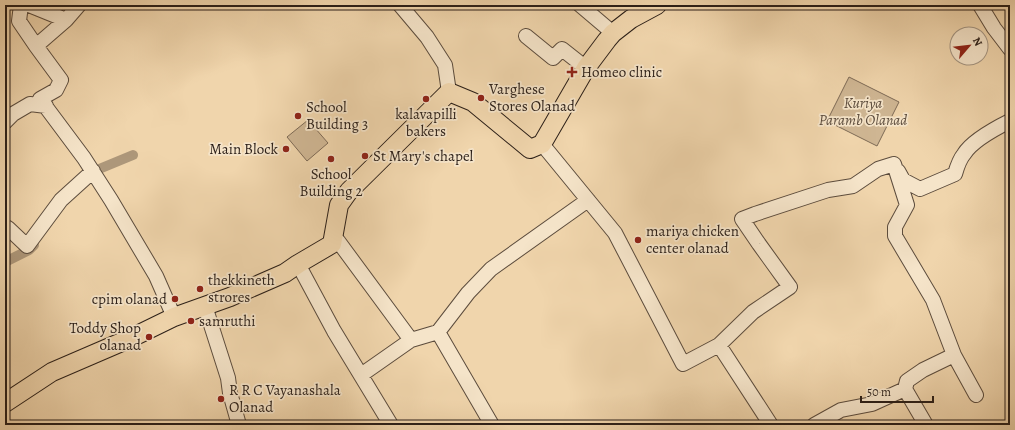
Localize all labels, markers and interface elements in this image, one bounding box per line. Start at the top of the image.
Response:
north arrow [949,26,989,66]
text: N [969,34,986,49]
place label: Homeo clinic [581,62,662,82]
marker: Homeo clinic [566,66,578,78]
place label: Varghese Stores Olanad [488,79,576,116]
marker: Varghese Stores Olanad [476,93,486,103]
park label: Kuriya Paramb Olanad [819,93,907,130]
marker: kalavapilli bakers [421,94,431,104]
place label: School Building 3 [306,97,368,134]
place label: kalavapilli bakers [395,104,457,141]
marker: School Building 3 [293,111,303,121]
place label: Main Block [209,139,279,159]
marker: Main Block [281,144,291,154]
place label: St Mary's chapel [373,146,474,166]
marker: St Mary's chapel [360,151,370,161]
marker: School Building 2 [326,154,336,164]
place label: School Building 2 [299,164,363,201]
place label: mariya chicken center olanad [646,221,739,258]
marker: mariya chicken center olanad [633,235,643,245]
place label: thekkineth strores [208,270,275,307]
marker: thekkineth strores [195,284,205,294]
place label: cpim olanad [92,289,168,309]
marker: cpim olanad [170,294,180,304]
place label: samruthi [199,311,256,331]
marker: samruthi [186,316,196,326]
place label: Toddy Shop olanad [69,318,142,355]
marker: Toddy Shop olanad [144,332,154,342]
scale bar [861,378,933,404]
place label: R R C Vayanashala Olanad [229,380,341,417]
text: 50 m [867,384,891,400]
marker: R R C Vayanashala Olanad [216,394,226,404]

